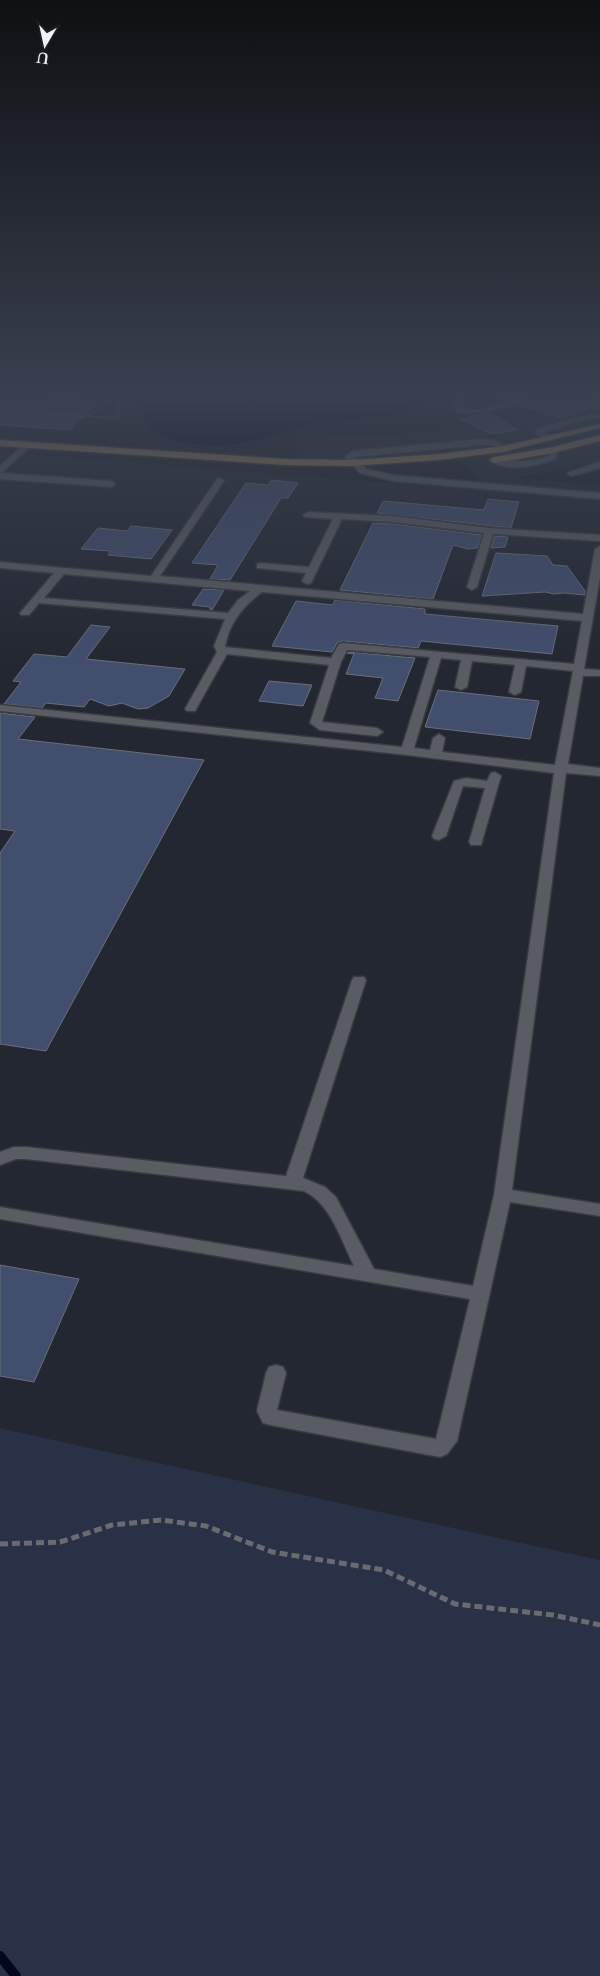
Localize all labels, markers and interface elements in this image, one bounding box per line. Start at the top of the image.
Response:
north arrow [20,20,70,70]
text: U [35,48,50,68]

